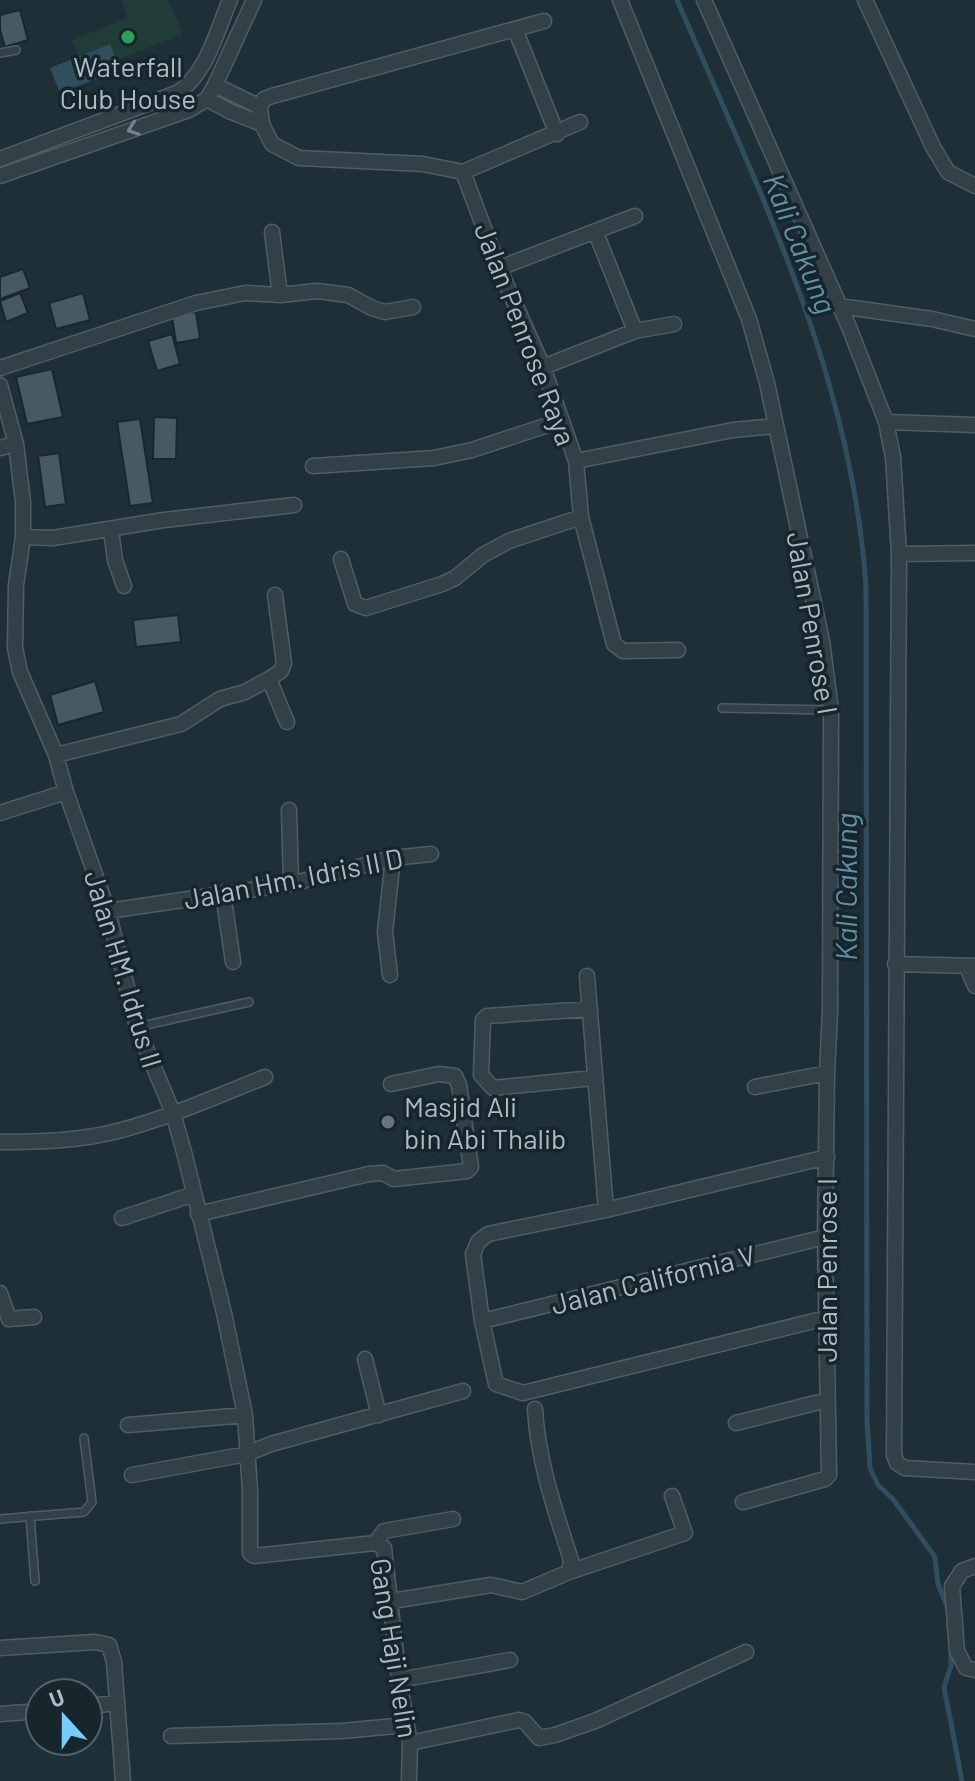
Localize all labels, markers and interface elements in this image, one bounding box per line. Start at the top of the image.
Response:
marker: Waterfall Club House [119,28,137,46]
place label: Waterfall Club House [60,49,196,115]
one-way arrow [127,120,141,136]
water label: Kali Cakung [757,168,845,318]
street label: Jalan Penrose Raya [468,218,584,450]
street label: Jalan Penrose I [780,529,846,717]
water label: Kali Cakung [827,813,863,961]
street label: Jalan Hm. Idris II D [181,840,405,916]
street label: Jalan HM. Idrus II [78,866,170,1072]
place label: Masjid Ali bin Abi Thalib [404,1089,566,1155]
marker: Masjid Ali bin Abi Thalib [379,1113,397,1131]
street label: Jalan Penrose I [809,1178,843,1362]
street label: Jalan California V [547,1237,759,1321]
street label: Gang Haji Nelin [364,1556,426,1740]
north arrow [24,1677,104,1757]
text: U [45,1683,68,1712]

